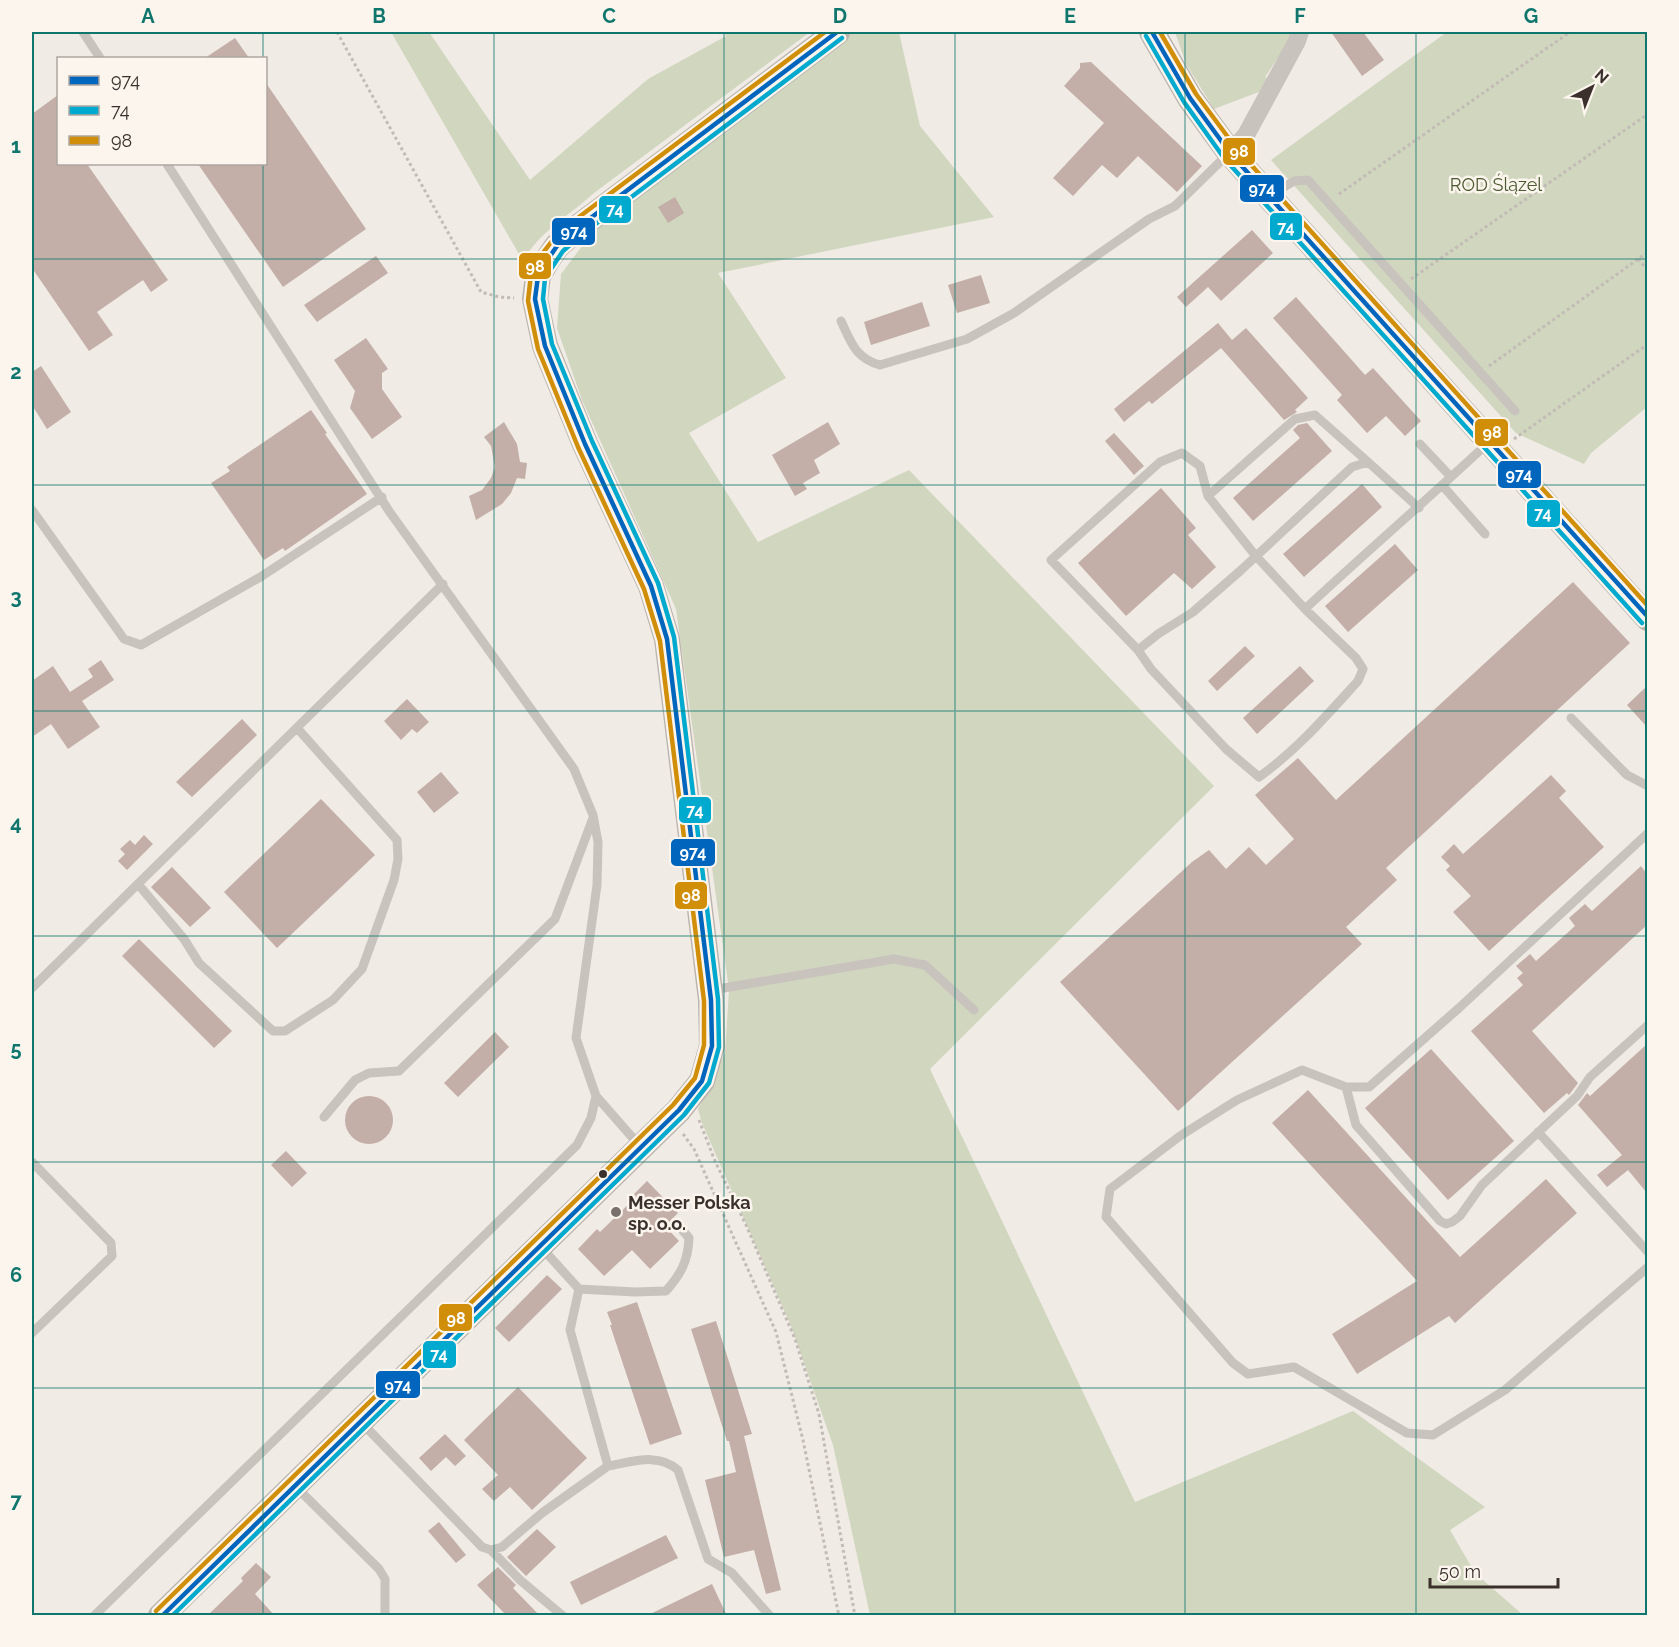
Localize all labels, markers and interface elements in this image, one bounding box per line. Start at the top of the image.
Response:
text: A [141,4,155,28]
text: B [372,4,386,28]
text: C [602,4,616,28]
text: D [833,4,847,28]
text: E [1064,4,1076,28]
text: F [1294,4,1306,28]
text: G [1524,4,1538,28]
legend [57,57,267,165]
north arrow [1562,57,1622,117]
text: N [1591,65,1613,87]
text: 974 [111,70,140,91]
text: 74 [111,100,130,121]
text: 98 [111,130,132,151]
text: 1 [11,134,21,158]
line badge: 98 [1222,137,1256,166]
text: 98 [1229,142,1249,161]
park label: ROD Ślązel [1450,173,1542,195]
line badge: 974 [1239,174,1285,203]
text: 974 [1249,179,1275,198]
line badge: 74 [598,195,632,224]
text: 74 [606,200,624,219]
line badge: 74 [1269,212,1303,241]
line badge: 974 [551,217,596,246]
text: 74 [1277,218,1295,237]
text: 974 [561,222,587,241]
line badge: 98 [518,252,552,280]
text: 98 [525,257,545,276]
text: 2 [10,360,22,384]
line badge: 98 [1474,418,1509,447]
text: 98 [1482,423,1502,442]
line badge: 974 [1497,460,1542,489]
text: 974 [1506,465,1532,484]
line badge: 74 [1526,499,1561,528]
text: 74 [1534,504,1552,523]
text: 3 [10,585,22,609]
line badge: 74 [678,796,712,824]
text: 74 [686,801,704,820]
text: 4 [10,811,22,835]
line badge: 974 [670,838,716,867]
text: 974 [680,843,706,862]
line badge: 98 [674,881,708,910]
text: 98 [681,886,701,905]
text: 5 [10,1037,22,1061]
unlabelled marker [597,1168,609,1180]
place label: Messer Polska sp. o.o. [628,1192,750,1234]
marker: Messer Polska sp. o.o. [609,1205,623,1219]
text: 6 [10,1263,22,1287]
line badge: 98 [438,1303,473,1332]
text: 98 [446,1309,466,1328]
line badge: 74 [422,1340,457,1369]
text: 74 [430,1345,448,1364]
line badge: 974 [375,1370,421,1399]
text: 974 [385,1376,411,1395]
text: 7 [10,1489,22,1513]
scale bar [1430,1551,1558,1589]
text: 50 m [1439,1561,1481,1582]

